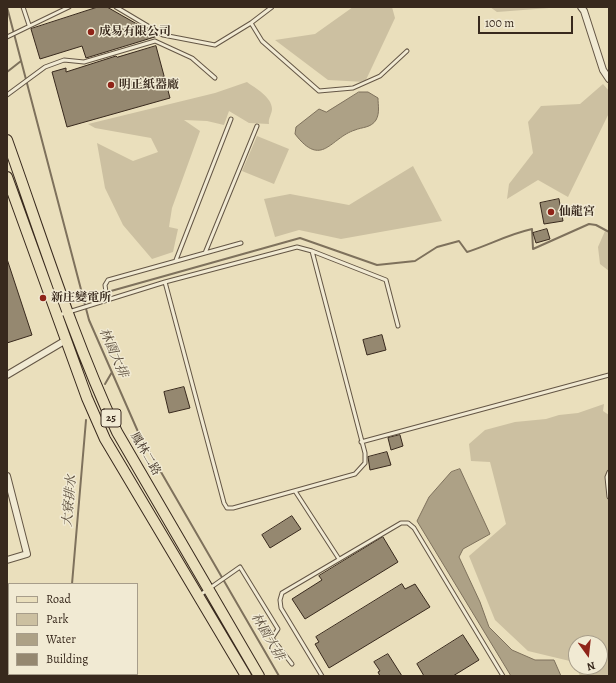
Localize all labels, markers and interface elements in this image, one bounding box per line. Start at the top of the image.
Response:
scale bar [480,8,575,34]
text: 100 m [485,15,514,31]
place label: 成易有限公司 [99,25,171,39]
marker: 成易有限公司 [86,27,96,37]
place label: 明正紙器廠 [119,78,179,92]
marker: 明正紙器廠 [106,80,116,90]
place label: 仙龍宮 [559,205,595,219]
marker: 仙龍宮 [546,207,556,217]
place label: 新庄變電所 [51,291,111,305]
marker: 新庄變電所 [38,293,48,303]
water label: 林園大排 [95,326,131,380]
road number: 25 [101,409,121,427]
street label: 鳳林二路 [127,430,163,478]
water label: 大寮排水 [60,474,80,528]
legend [8,583,138,675]
text: Road [46,591,71,607]
text: Park [46,611,69,627]
water label: 林園大排 [247,611,287,663]
text: Water [46,631,76,647]
north arrow [568,635,608,675]
text: Building [46,651,88,667]
text: N [585,658,597,674]

